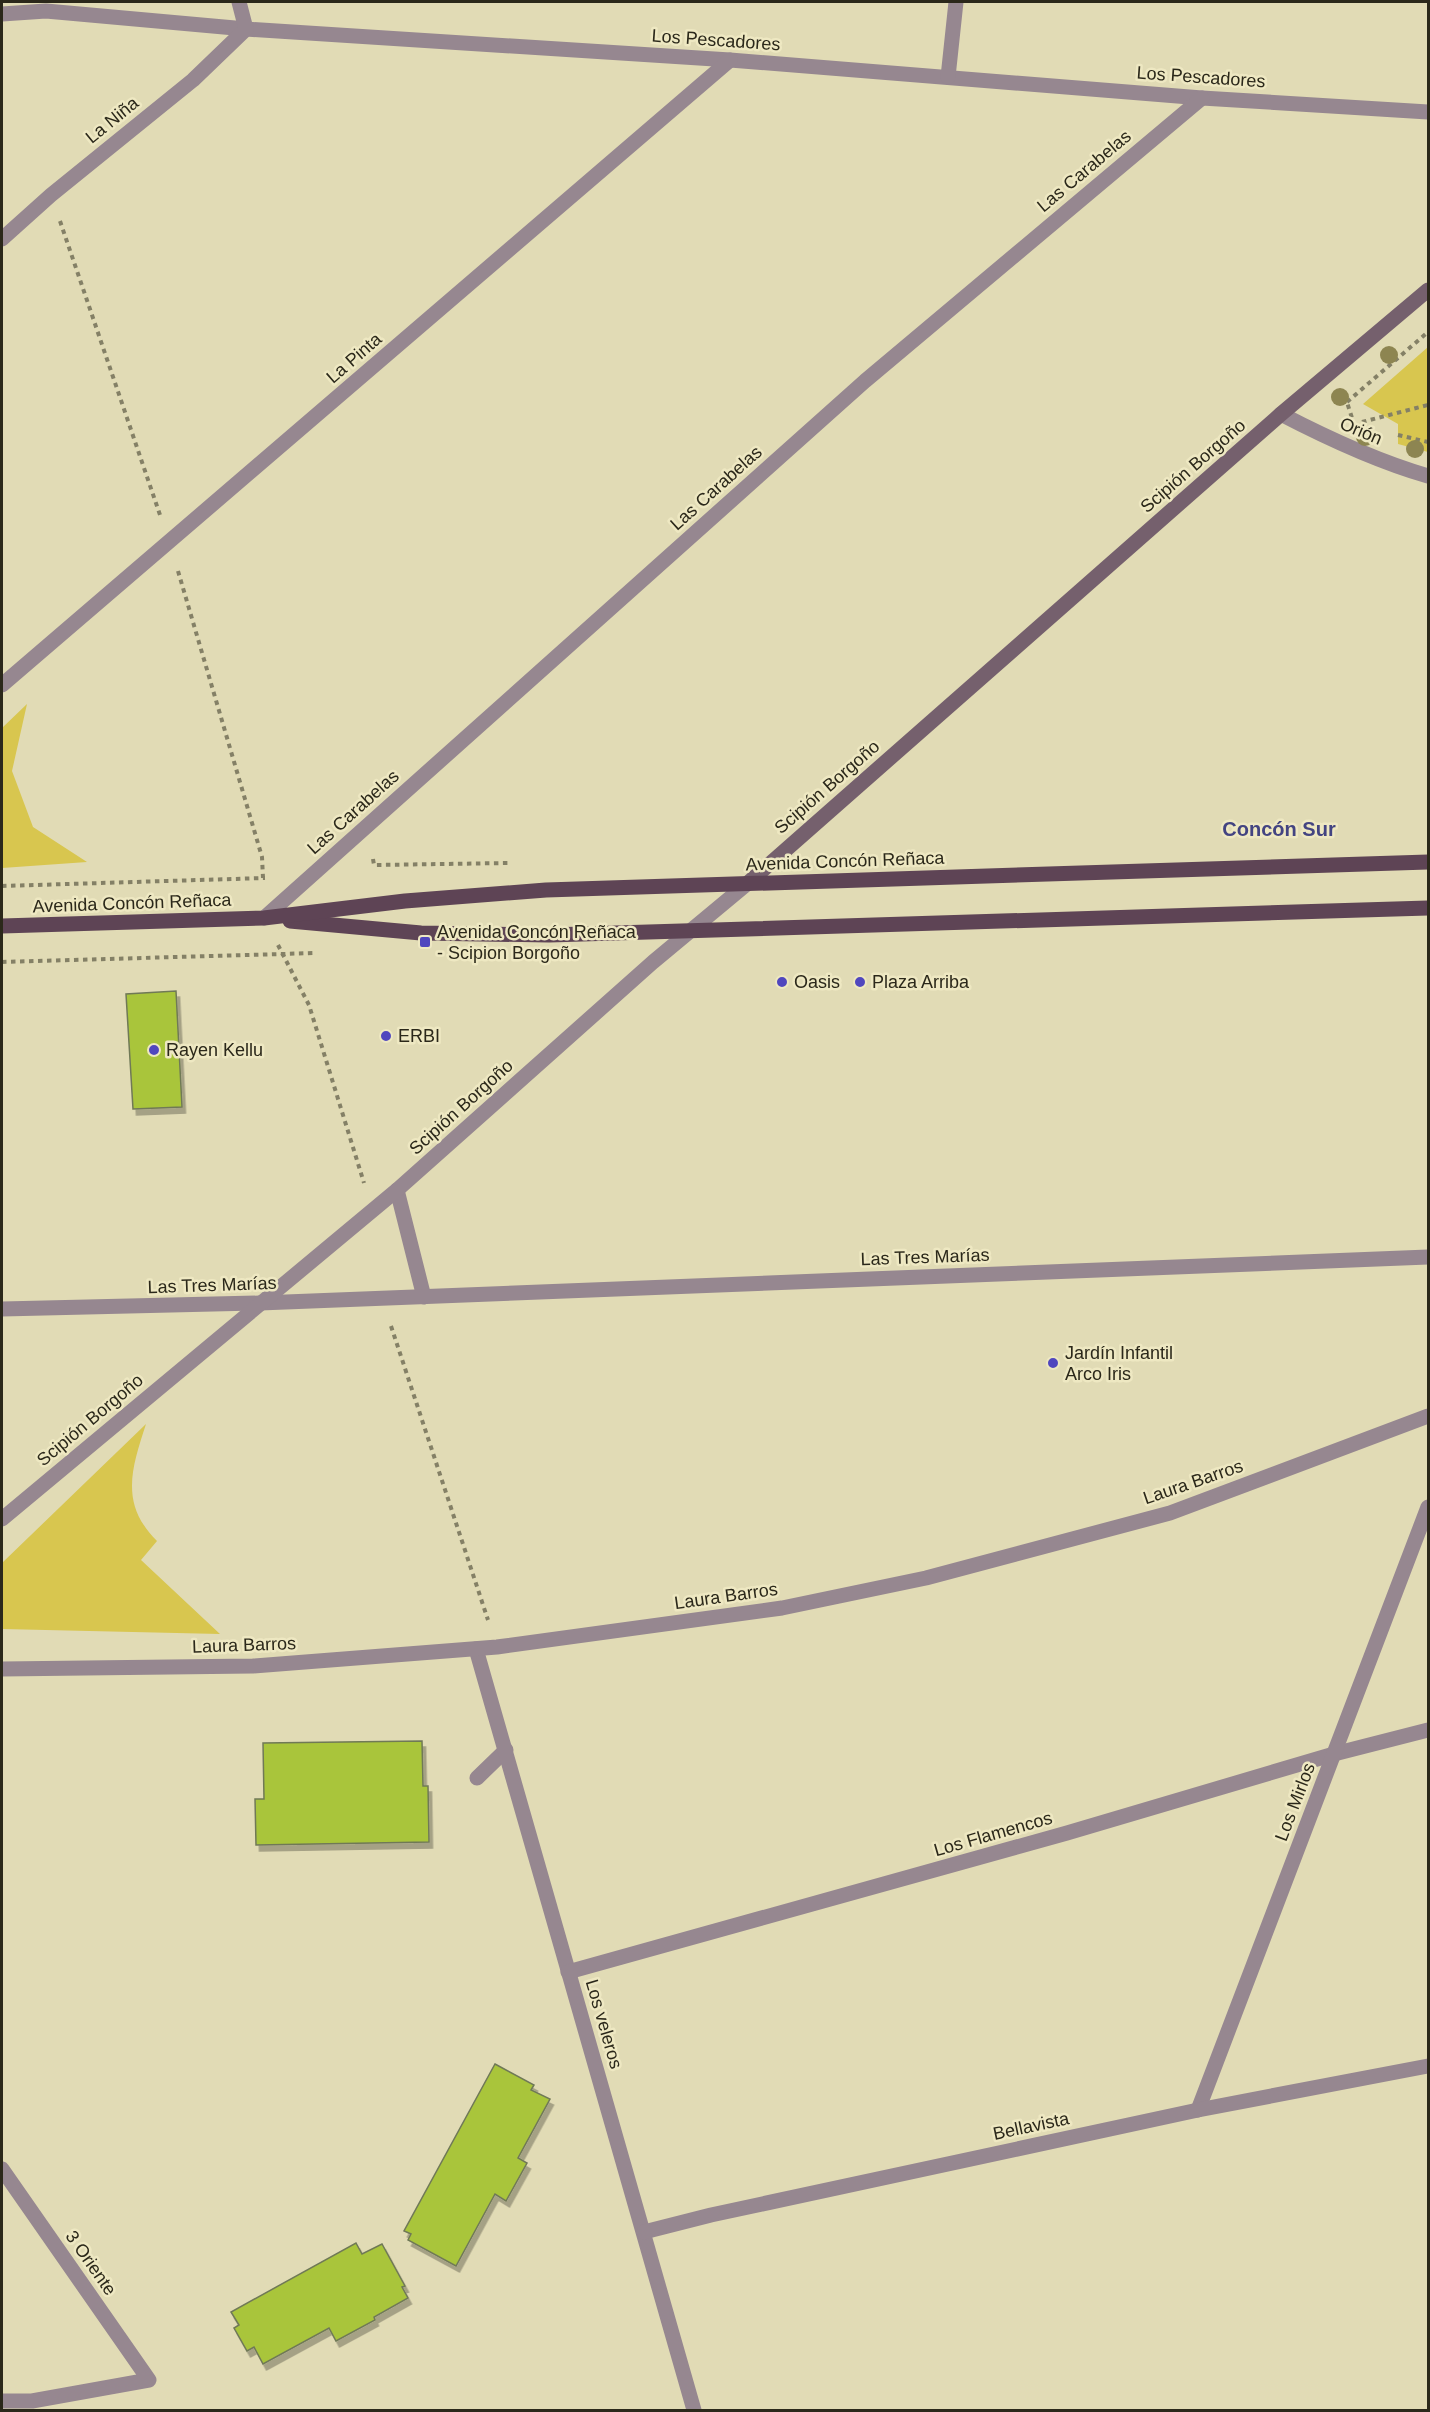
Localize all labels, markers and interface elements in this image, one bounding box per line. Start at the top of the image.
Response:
street label: Los Pescadores [651,26,781,54]
street label: Los Pescadores [1136,63,1266,91]
street label: La Niña [82,92,143,147]
street label: Las Carabelas [1033,126,1135,216]
street label: La Pinta [323,328,386,387]
street label: Orión [1337,413,1385,449]
street label: Scipión Borgoño [1137,415,1249,517]
street label: Las Carabelas [666,442,766,534]
street label: Scipión Borgoño [771,736,883,838]
street label: Las Carabelas [303,766,403,858]
district label: Concón Sur [1222,818,1336,840]
street label: Avenida Concón Reñaca [745,848,946,874]
street label: Avenida Concón Reñaca [32,890,233,916]
place label: Avenida Concón Reñaca - Scipion Borgoño [437,922,637,963]
marker: Avenida Concón Reñaca - Scipion Borgoño [418,935,432,949]
place label: Oasis [794,972,840,992]
place label: Plaza Arriba [872,972,970,992]
marker: Oasis [775,975,789,989]
marker: Plaza Arriba [853,975,867,989]
place label: ERBI [398,1026,440,1046]
marker: ERBI [379,1029,393,1043]
place label: Rayen Kellu [166,1040,263,1060]
marker: Rayen Kellu [147,1043,161,1057]
street label: Scipión Borgoño [405,1055,517,1159]
street label: Las Tres Marías [860,1245,990,1269]
street label: Las Tres Marías [147,1273,277,1297]
place label: Jardín Infantil Arco Iris [1065,1343,1173,1384]
marker: Jardín Infantil Arco Iris [1046,1356,1060,1370]
street label: Scipión Borgoño [33,1370,147,1470]
street label: Laura Barros [1141,1456,1245,1508]
street label: Laura Barros [673,1579,779,1613]
street label: Laura Barros [192,1633,296,1657]
street label: Los Mirlos [1271,1760,1319,1844]
street label: Los Flamencos [932,1808,1054,1860]
street label: Los veleros [582,1977,626,2071]
street label: Bellavista [991,2108,1072,2144]
street label: 3 Oriente [62,2227,120,2299]

